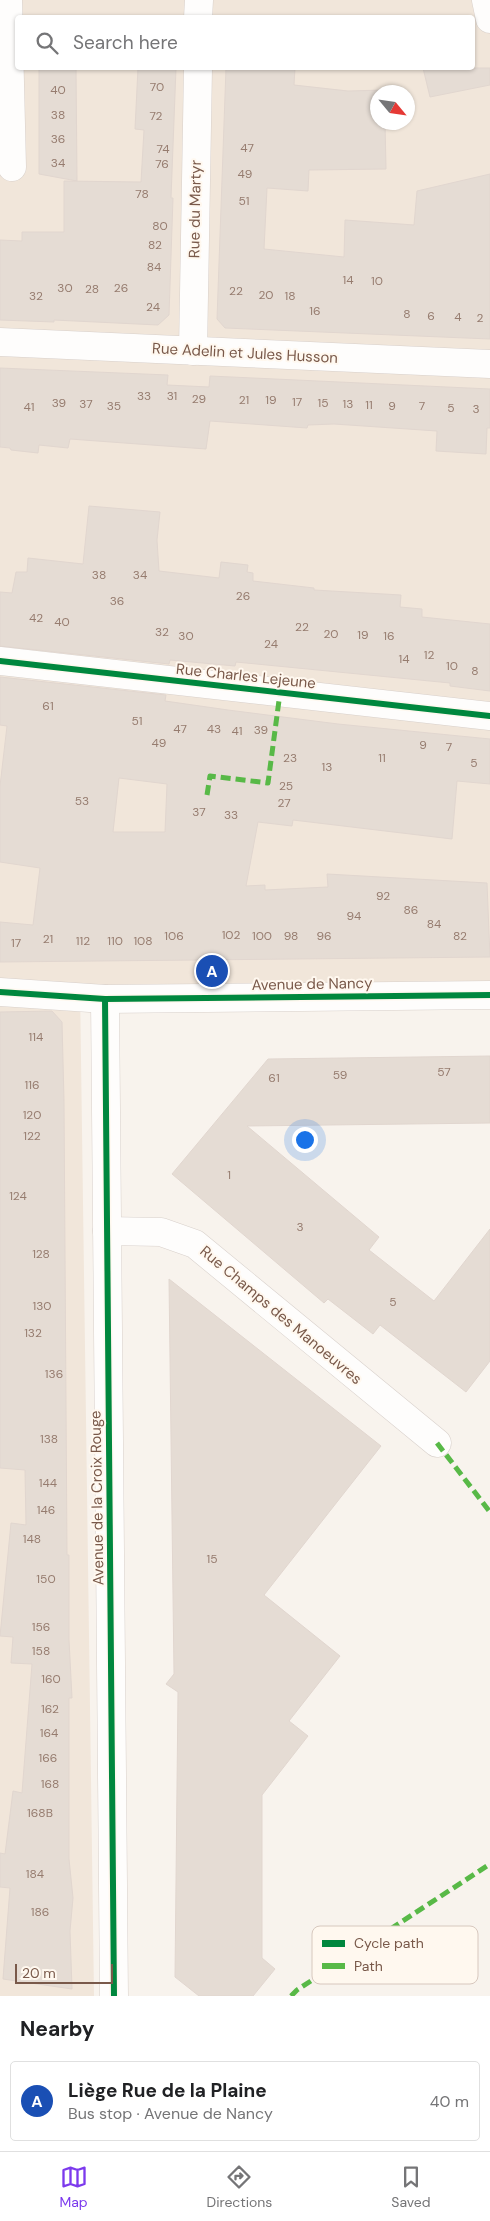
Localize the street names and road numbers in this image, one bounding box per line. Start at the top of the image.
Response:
street label: Rue du Martyr [184,159,206,258]
street label: Rue Adelin et Jules Husson [152,338,338,368]
street label: Rue Charles Lejeune [175,659,317,693]
street label: Avenue de Nancy [251,973,373,995]
street label: Rue Champs des Manoeuvres [196,1241,366,1389]
street label: Avenue de la Croix Rouge [85,1410,109,1586]

